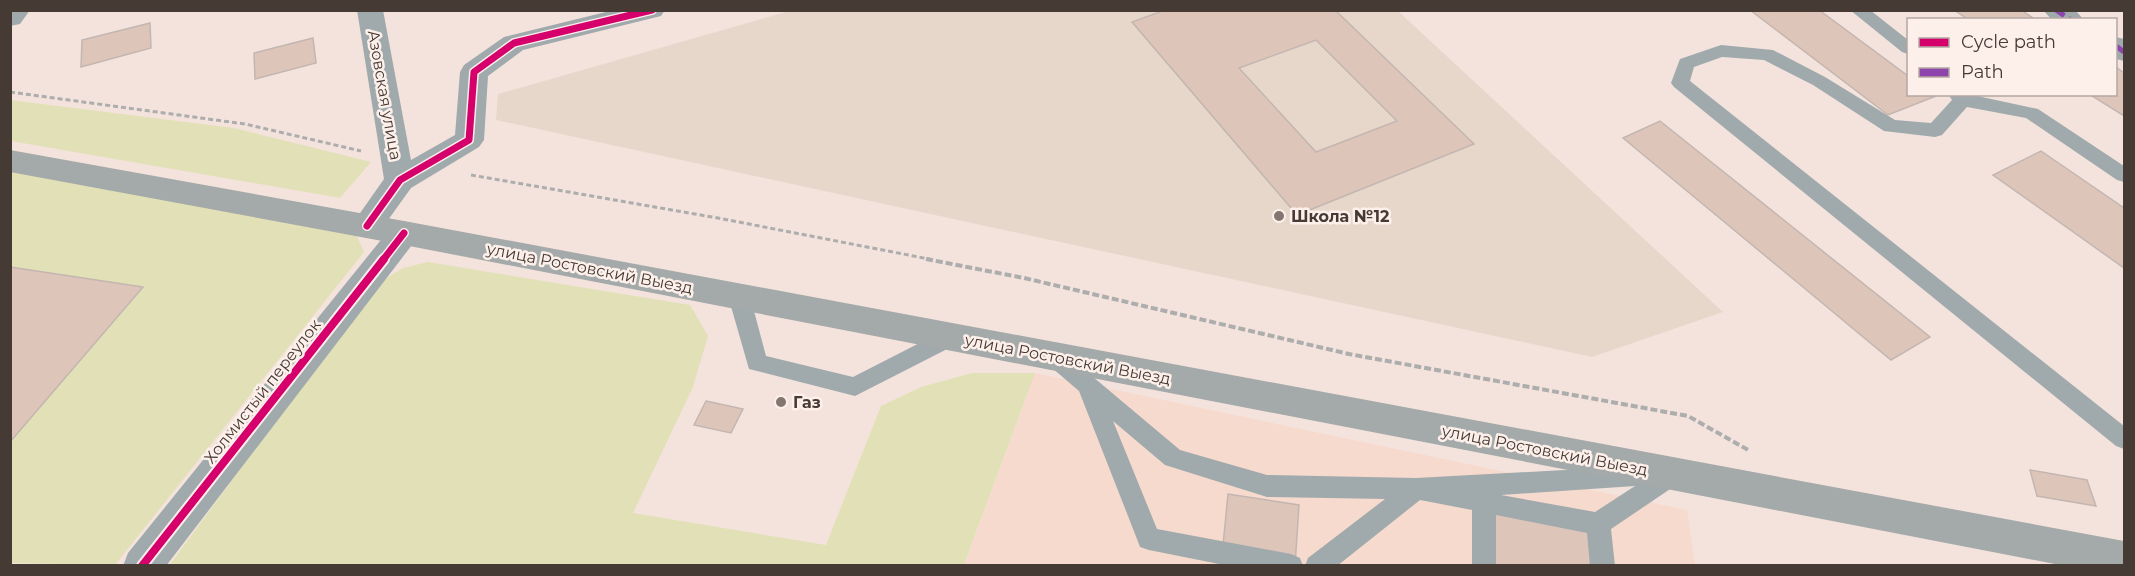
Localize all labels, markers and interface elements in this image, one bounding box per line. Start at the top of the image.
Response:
legend [1907,18,2117,96]
street label: Азовская улица [364,29,405,162]
text: Cycle path [1961,31,2056,53]
text: Path [1961,61,2004,83]
place label: Школа №12 [1291,207,1389,226]
marker: Школа №12 [1272,209,1286,223]
street label: улица Ростовский Выезд [484,239,694,298]
street label: Холмистый переулок [200,315,325,467]
street label: улица Ростовский Выезд [962,330,1172,389]
place label: Газ [793,393,821,412]
marker: Газ [774,395,788,409]
street label: улица Ростовский Выезд [1439,421,1649,480]

